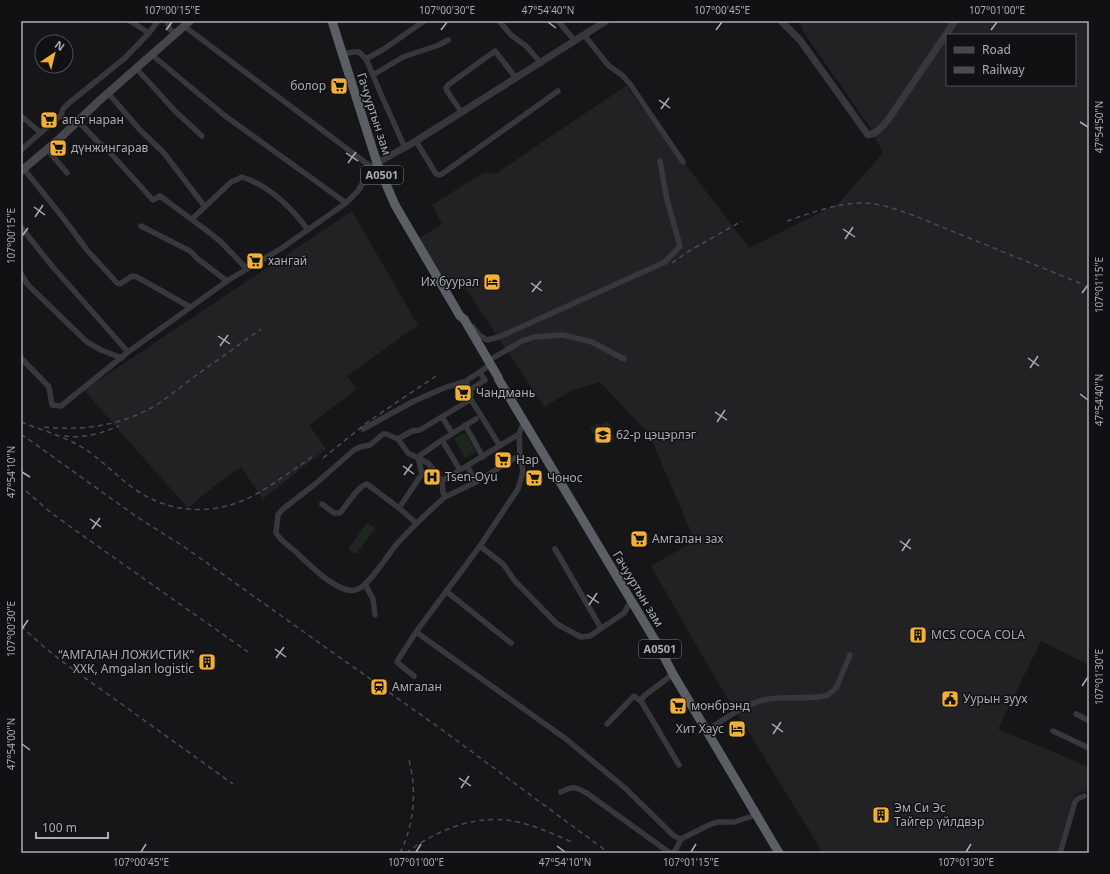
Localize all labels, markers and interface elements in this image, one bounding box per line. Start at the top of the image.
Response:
text: 107°00'15"E [144,3,200,17]
text: 107°00'30"E [419,3,475,17]
text: 47°54'40"N [522,3,574,17]
text: 107°00'45"E [694,3,750,17]
text: 107°01'00"E [969,3,1025,17]
north arrow [34,34,74,74]
legend [946,34,1076,86]
text: N [52,37,68,54]
text: Road [982,41,1011,58]
text: Railway [982,61,1026,78]
street label: Гачууртын зам [353,70,396,157]
supermarket icon: болор [329,76,349,96]
place label: болор [290,77,326,94]
text: 47°54'50"N [1092,101,1106,153]
supermarket icon: агьт наран [39,110,59,130]
place label: агьт наран [62,111,124,128]
supermarket icon: дүнжингарав [48,138,68,158]
place label: дүнжингарав [71,139,149,156]
road number: A0501 [361,166,403,184]
text: 107°00'15"E [4,208,18,264]
supermarket icon: хангай [245,251,265,271]
place label: хангай [268,252,307,269]
text: 107°01'15"E [1092,257,1106,313]
hotel icon: Их буурал [482,272,502,292]
place label: Их буурал [421,273,479,290]
text: 47°54'40"N [1092,374,1106,426]
supermarket icon: Чандмань [453,383,473,403]
place label: Чандмань [476,384,535,401]
school or university icon: 62-р цэцэрлэг [593,425,613,445]
place label: 62-р цэцэрлэг [616,426,696,443]
text: 47°54'10"N [4,446,18,498]
supermarket icon: Нар [493,450,513,470]
place label: Нар [516,451,539,468]
hospital icon: Tsen-Oyu [422,467,442,487]
place label: Tsen-Oyu [445,468,498,485]
supermarket icon: Чонос [524,468,544,488]
place label: Чонос [547,469,583,486]
supermarket icon: Амгалан зах [629,529,649,549]
place label: Амгалан зах [652,530,724,547]
street label: Гачууртын зам [609,548,668,630]
text: 107°00'30"E [4,601,18,657]
building icon: MCS COCA COLA [908,625,928,645]
place label: MCS COCA COLA [931,626,1025,643]
road number: A0501 [639,640,681,658]
place label: “АМГАЛАН ЛОЖИСТИК” ХХК, Amgalan logistic [58,646,195,677]
text: 107°01'30"E [1092,649,1106,705]
building icon: “АМГАЛАН ЛОЖИСТИК” ХХК, Amgalan logistic [197,652,217,672]
station icon: Амгалан [369,677,389,697]
place label: Амгалан [392,678,442,695]
public building icon: Уурын зуух [940,689,960,709]
place label: Уурын зуух [963,690,1028,707]
supermarket icon: монбрэнд [668,696,688,716]
place label: монбрэнд [691,697,750,714]
text: 47°54'00"N [4,718,18,770]
hotel icon: Хит Хаус [727,719,747,739]
place label: Хит Хаус [676,720,724,737]
place label: Эм Си Эс Тайгер үйлдвэр [894,799,984,830]
building icon: Эм Си Эс Тайгер үйлдвэр [871,805,891,825]
scale bar [36,814,108,840]
text: 100 m [42,819,77,836]
text: 107°00'45"E [113,855,169,869]
text: 107°01'00"E [388,855,444,869]
text: 47°54'10"N [539,855,591,869]
text: 107°01'15"E [663,855,719,869]
text: 107°01'30"E [938,855,994,869]

